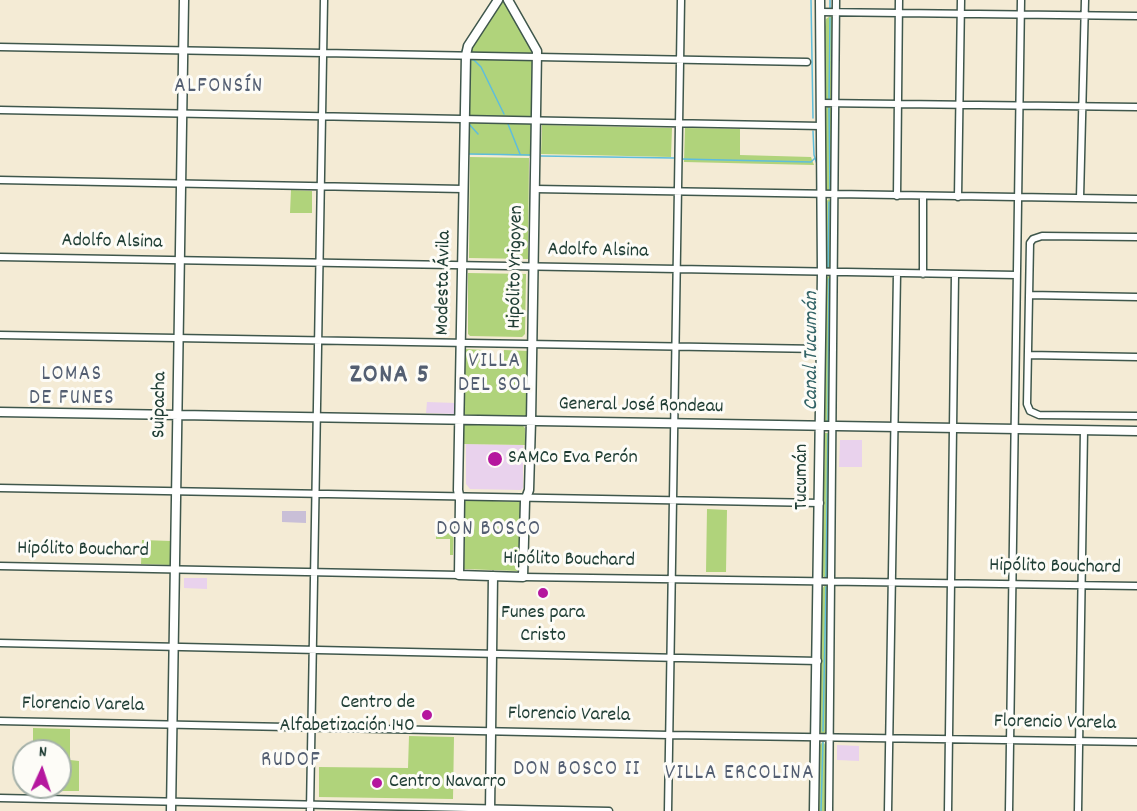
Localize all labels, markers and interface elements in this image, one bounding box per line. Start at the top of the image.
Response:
district label: ALFONSÍN [174,75,264,101]
street label: Hipólito Yrigoyen [504,205,530,329]
street label: Adolfo Alsina [61,230,163,256]
street label: Modesta Ávila [432,230,458,336]
street label: Adolfo Alsina [547,239,649,265]
water label: Canal Tucumán [800,291,826,411]
district label: VILLA DEL SOL [458,350,532,400]
district label: ZONA 5 [350,361,430,393]
district label: LOMAS DE FUNES [29,363,115,413]
street label: Suipacha [148,372,174,438]
street label: General José Rondeau [558,394,724,420]
street label: Tucumán [791,444,815,510]
place label: SAMCo Eva Perón [508,447,638,471]
marker: SAMCo Eva Perón [486,450,504,468]
district label: DON BOSCO [436,518,542,544]
street label: Hipólito Bouchard [17,538,149,564]
street label: Hipólito Bouchard [503,548,635,574]
street label: Hipólito Bouchard [989,555,1121,581]
marker: Funes para Cristo [536,586,550,600]
place label: Funes para Cristo [501,602,585,649]
place label: Centro de Alfabetización 140 [279,692,415,739]
street label: Florencio Varela [22,693,144,719]
street label: Florencio Varela [508,703,630,729]
marker: Centro de Alfabetización 140 [420,708,434,722]
street label: Florencio Varela [994,711,1116,737]
north arrow [12,739,72,799]
text: N [38,741,47,764]
district label: RUDOF [261,749,321,775]
district label: DON BOSCO II [513,758,641,784]
district label: VILLA ERCOLINA [665,762,815,788]
place label: Centro Navarro [389,771,506,795]
marker: Centro Navarro [370,776,384,790]

